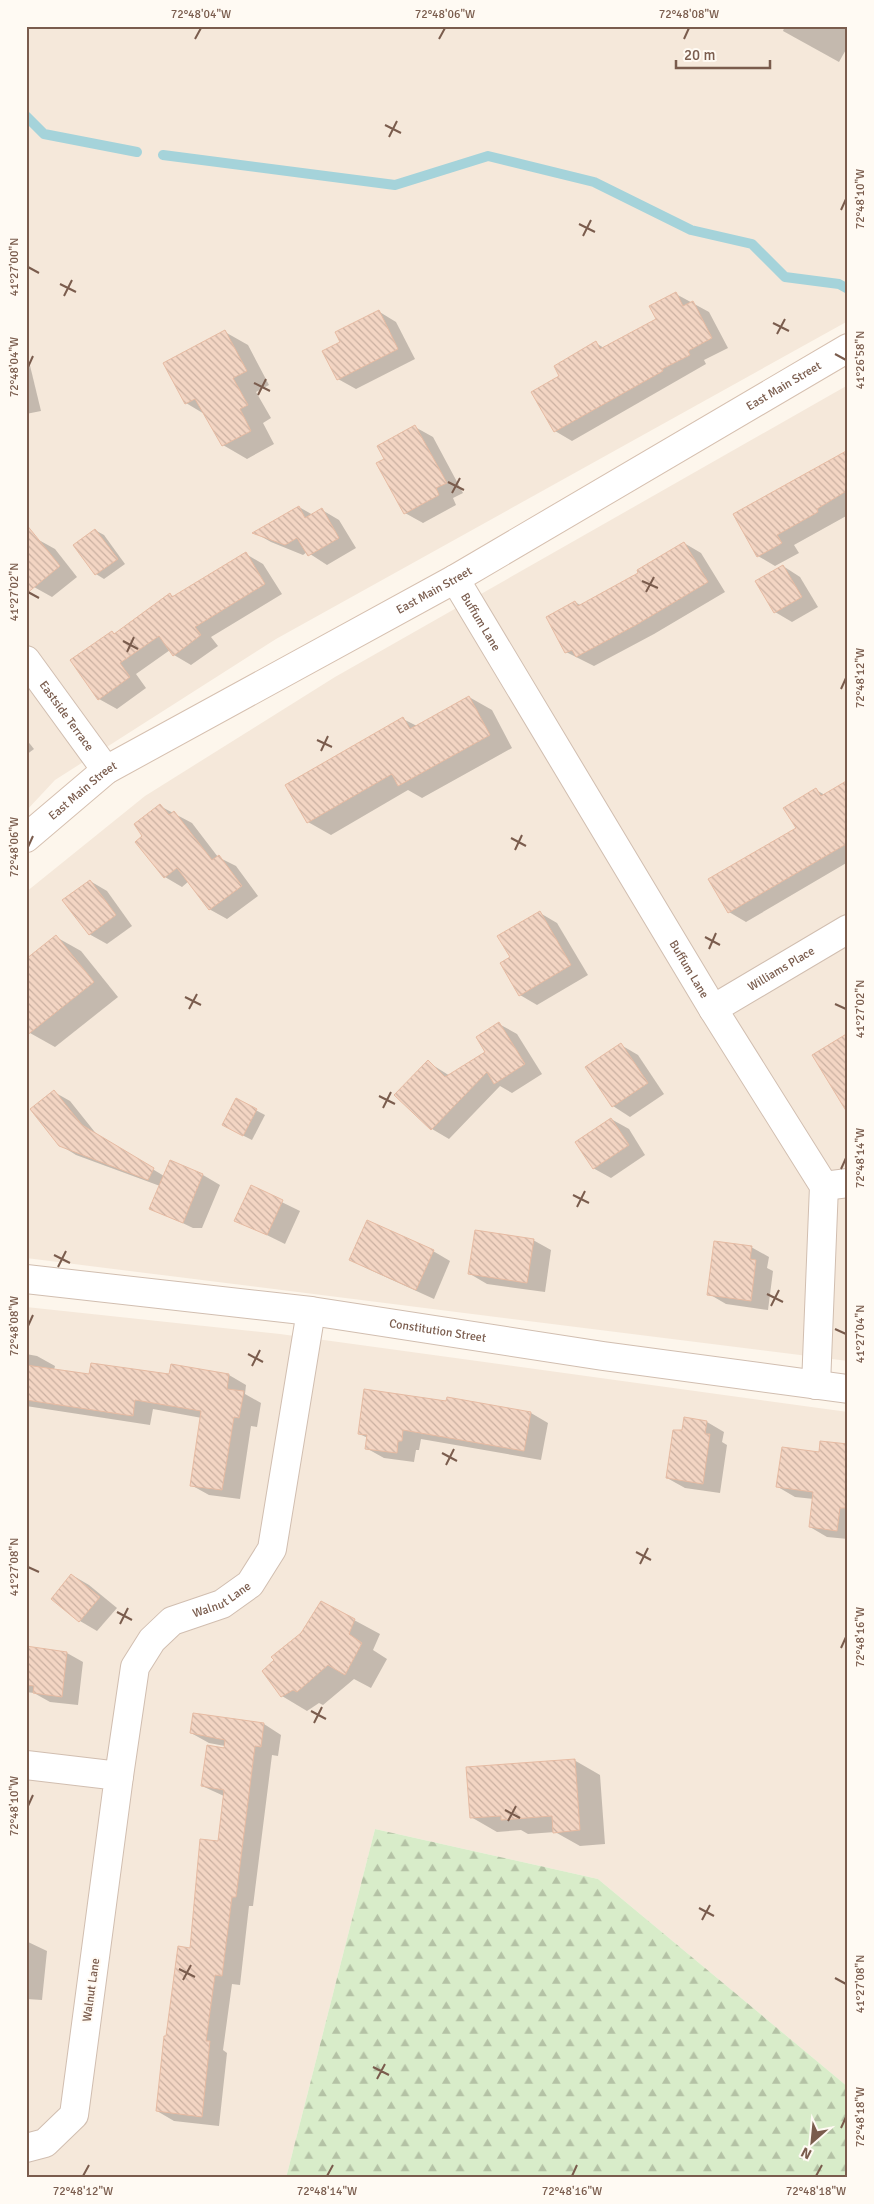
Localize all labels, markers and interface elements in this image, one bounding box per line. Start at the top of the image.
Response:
text: 72°48'04"W [171,7,231,22]
text: 72°48'06"W [415,7,475,22]
text: 72°48'08"W [659,7,719,22]
scale bar [676,38,770,70]
text: 20 m [684,46,715,64]
text: 72°48'10"W [853,169,868,229]
text: 41°27'00"N [7,238,22,296]
text: 41°26'58"N [853,331,868,389]
text: 72°48'04"W [7,337,22,397]
street label: East Main Street [744,358,824,414]
text: 41°27'02"N [7,563,22,621]
street label: East Main Street [394,564,475,618]
street label: Buffum Lane [457,590,503,654]
text: 72°48'12"W [853,648,868,708]
street label: Eastside Terrace [36,678,97,754]
street label: East Main Street [46,758,120,824]
text: 72°48'06"W [7,817,22,877]
street label: Buffum Lane [665,938,712,1001]
street label: Williams Place [745,944,817,995]
text: 41°27'02"N [853,980,868,1038]
text: 72°48'14"W [853,1128,868,1188]
text: 72°48'08"W [7,1296,22,1356]
text: 41°27'04"N [853,1305,868,1363]
street label: Constitution Street [388,1316,487,1346]
text: 41°27'08"N [7,1538,22,1596]
street label: Walnut Lane [191,1579,254,1621]
text: 72°48'16"W [853,1607,868,1667]
text: 72°48'10"W [7,1776,22,1836]
text: 41°27'08"N [853,1955,868,2013]
street label: Walnut Lane [80,1957,103,2023]
text: 72°48'18"W [853,2087,868,2147]
north arrow [786,2116,836,2166]
text: N [798,2143,815,2163]
text: 72°48'12"W [53,2184,113,2199]
text: 72°48'14"W [297,2184,357,2199]
text: 72°48'16"W [542,2184,602,2199]
text: 72°48'18"W [786,2184,846,2199]

